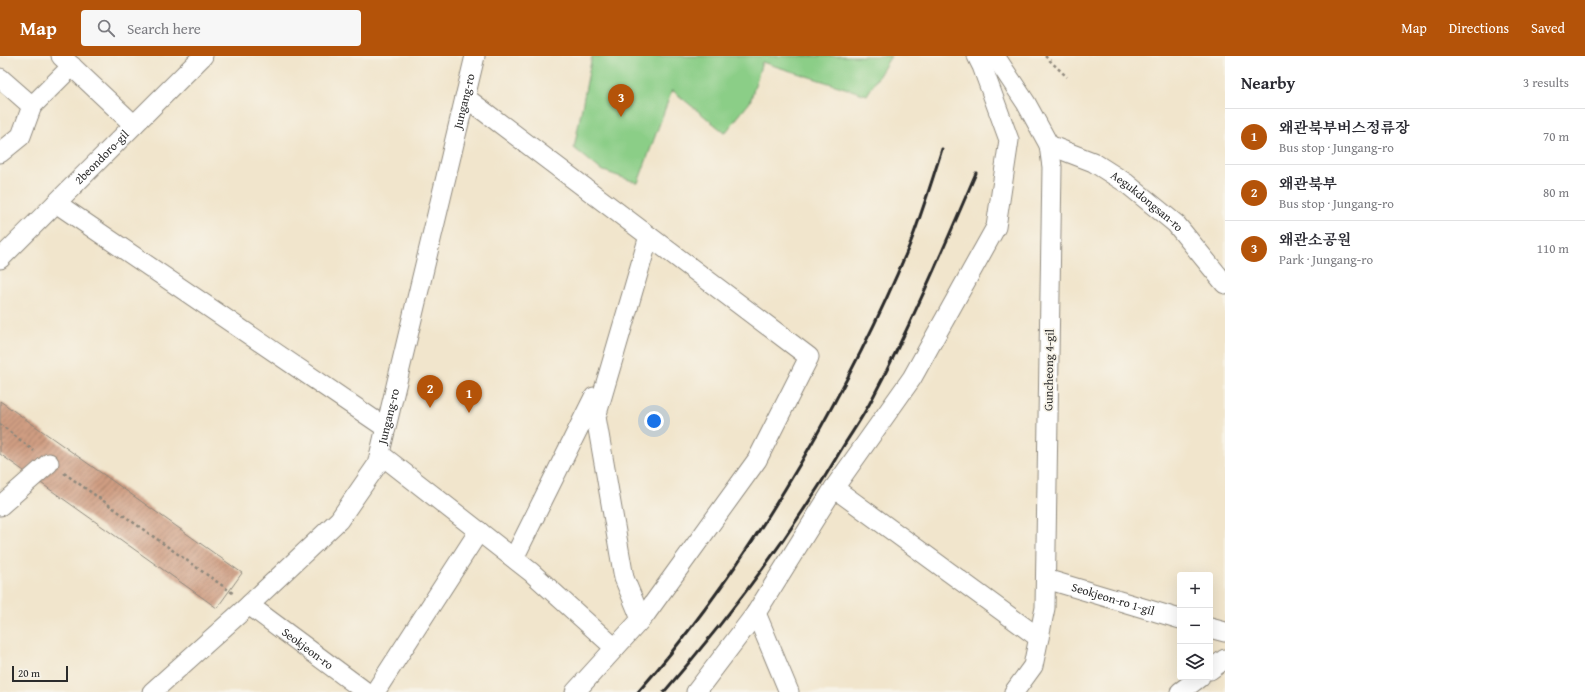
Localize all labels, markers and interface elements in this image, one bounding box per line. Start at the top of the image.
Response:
search box [81,10,361,46]
text: Map [20,14,57,42]
icon: search [95,17,117,39]
text: Search here [127,18,201,39]
text: Map [1401,18,1427,38]
text: Directions [1449,18,1509,38]
text: Saved [1531,18,1565,38]
text: Nearby [1241,70,1295,95]
street label: Jungang-ro [448,72,479,132]
text: 3 results [1523,73,1569,92]
pin: 3 [608,84,634,117]
text: 왜관북부버스정류장 [1279,117,1409,138]
street label: 2beondoro-gil [70,125,133,188]
text: 1 [1251,127,1257,146]
text: 70 m [1543,127,1569,146]
text: Bus stop · Jungang-ro [1279,138,1394,157]
street label: Aegukdongsan-ro [1108,166,1188,235]
text: 왜관북부 [1279,173,1337,194]
text: 2 [1251,183,1257,202]
text: 80 m [1543,183,1569,202]
text: Bus stop · Jungang-ro [1279,194,1394,213]
text: 왜관소공원 [1279,229,1351,250]
text: 3 [1251,239,1257,258]
text: 110 m [1537,239,1569,258]
text: Park · Jungang-ro [1279,250,1373,269]
street label: Guncheong 4-gil [1039,328,1058,411]
pin: 2 [417,375,443,408]
pin: 1 [456,380,482,413]
street label: Jungang-ro [373,387,403,448]
your location [644,411,664,431]
map controls [1177,572,1213,680]
button: + [1177,572,1213,608]
street label: Seokjeon-ro 1-gil [1070,578,1157,619]
button: − [1177,608,1213,644]
street label: Seokjeon-ro [279,623,337,673]
button: layers [1177,644,1213,680]
scale bar [12,664,68,683]
text: 20 m [18,665,40,681]

